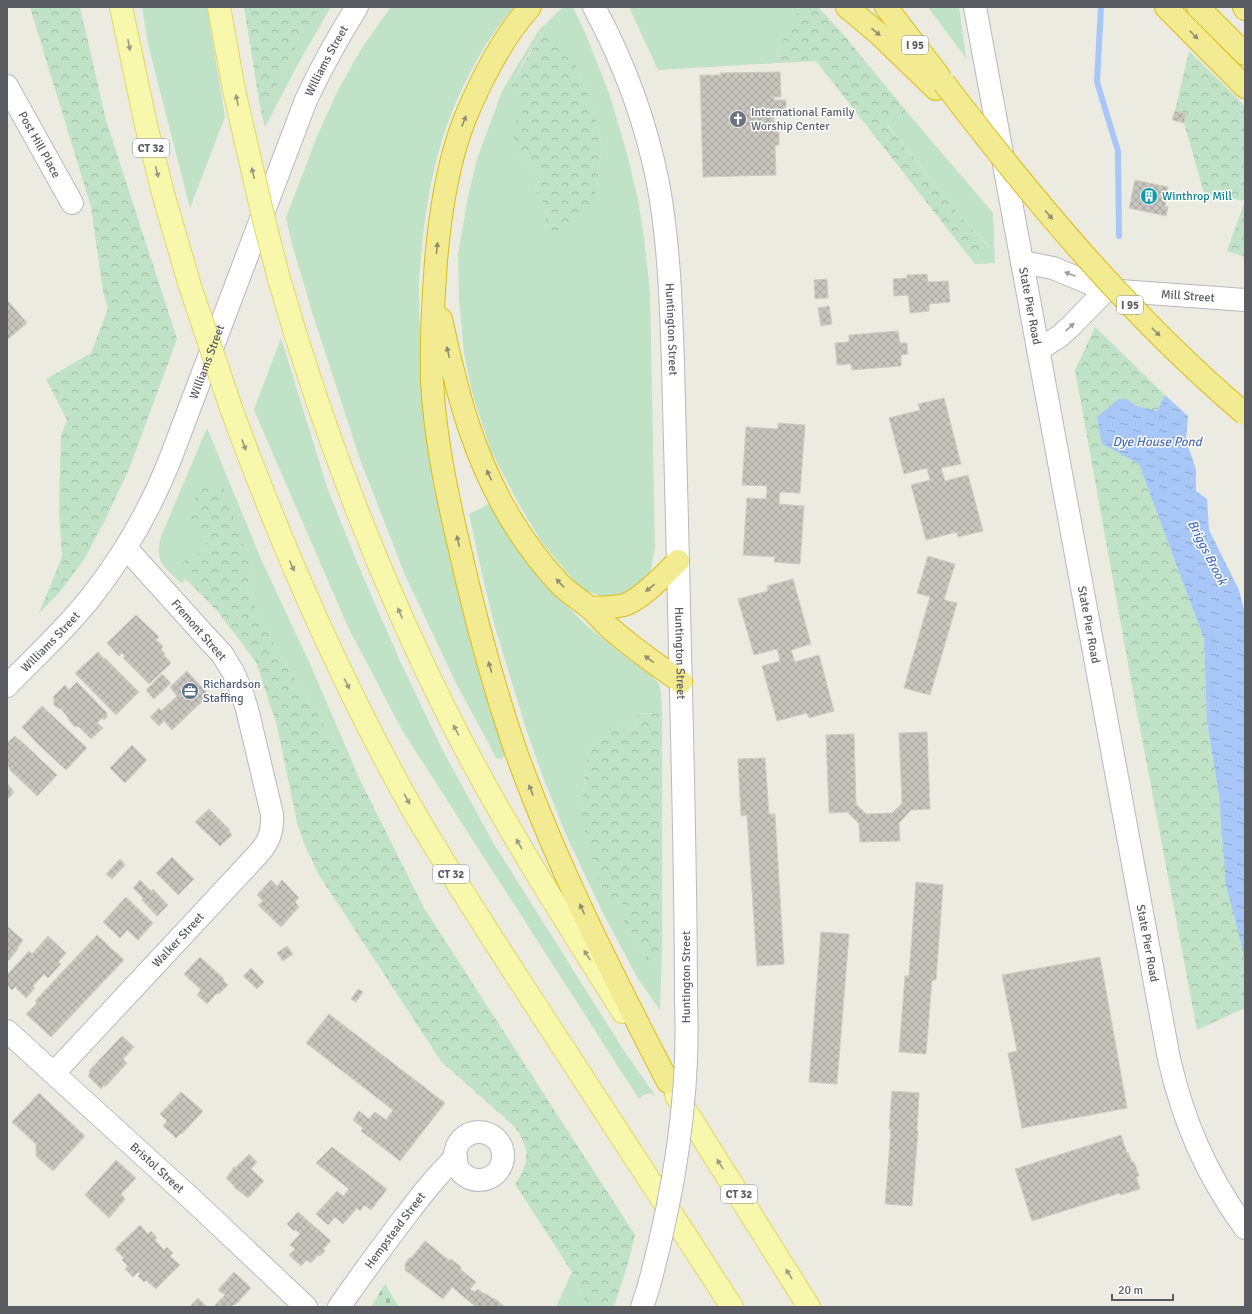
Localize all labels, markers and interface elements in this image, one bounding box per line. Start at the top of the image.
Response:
street label: Williams Street [302,23,352,99]
one-way arrow [871,28,882,37]
one-way arrow [1189,30,1198,40]
road number: I 95 [902,36,928,54]
one-way arrow [126,39,132,51]
one-way arrow [233,93,239,106]
place label: International Family Worship Center [751,105,855,134]
street label: Post Hill Place [15,109,64,181]
church icon: International Family Worship Center [728,109,748,129]
one-way arrow [462,115,468,127]
road number: CT 32 [133,139,169,157]
one-way arrow [155,166,161,178]
one-way arrow [249,167,255,179]
building icon: Winthrop Mill [1139,186,1159,206]
place label: Winthrop Mill [1162,189,1232,204]
one-way arrow [1045,210,1054,220]
one-way arrow [434,242,441,254]
street label: State Pier Road [1015,266,1044,346]
one-way arrow [1063,271,1075,277]
street label: Huntington Street [662,283,680,376]
street label: Mill Street [1160,287,1215,306]
road number: I 95 [1117,296,1143,314]
street label: Williams Street [187,323,228,401]
one-way arrow [1064,323,1075,332]
one-way arrow [1151,327,1161,337]
one-way arrow [445,346,451,358]
water label: Dye House Pond [1112,434,1204,450]
one-way arrow [242,439,248,451]
one-way arrow [486,469,492,481]
water label: Briggs Brook [1184,517,1231,589]
one-way arrow [454,535,460,547]
one-way arrow [290,560,296,572]
one-way arrow [555,578,564,588]
one-way arrow [644,583,655,592]
street label: State Pier Road [1074,585,1103,665]
street label: Fremont Street [168,596,229,664]
one-way arrow [396,607,403,619]
street label: Huntington Street [671,607,688,700]
street label: Williams Street [18,609,84,676]
one-way arrow [644,655,655,663]
one-way arrow [487,660,493,672]
place label: Richardson Staffing [203,677,260,706]
one-way arrow [344,678,350,689]
office icon: Richardson Staffing [180,681,200,701]
one-way arrow [453,724,459,736]
one-way arrow [527,784,533,796]
one-way arrow [404,793,411,805]
one-way arrow [515,838,522,850]
road number: CT 32 [433,865,469,883]
street label: State Pier Road [1133,903,1162,983]
one-way arrow [579,904,585,915]
street label: Walker Street [149,910,208,971]
street label: Huntington Street [679,931,694,1023]
one-way arrow [583,950,591,960]
street label: Bristol Street [127,1140,187,1197]
one-way arrow [716,1159,724,1169]
road number: CT 32 [721,1185,757,1203]
street label: Hempstead Street [362,1189,429,1272]
one-way arrow [785,1269,793,1279]
scale bar [1112,1276,1173,1302]
text: 20 m [1118,1283,1143,1298]

